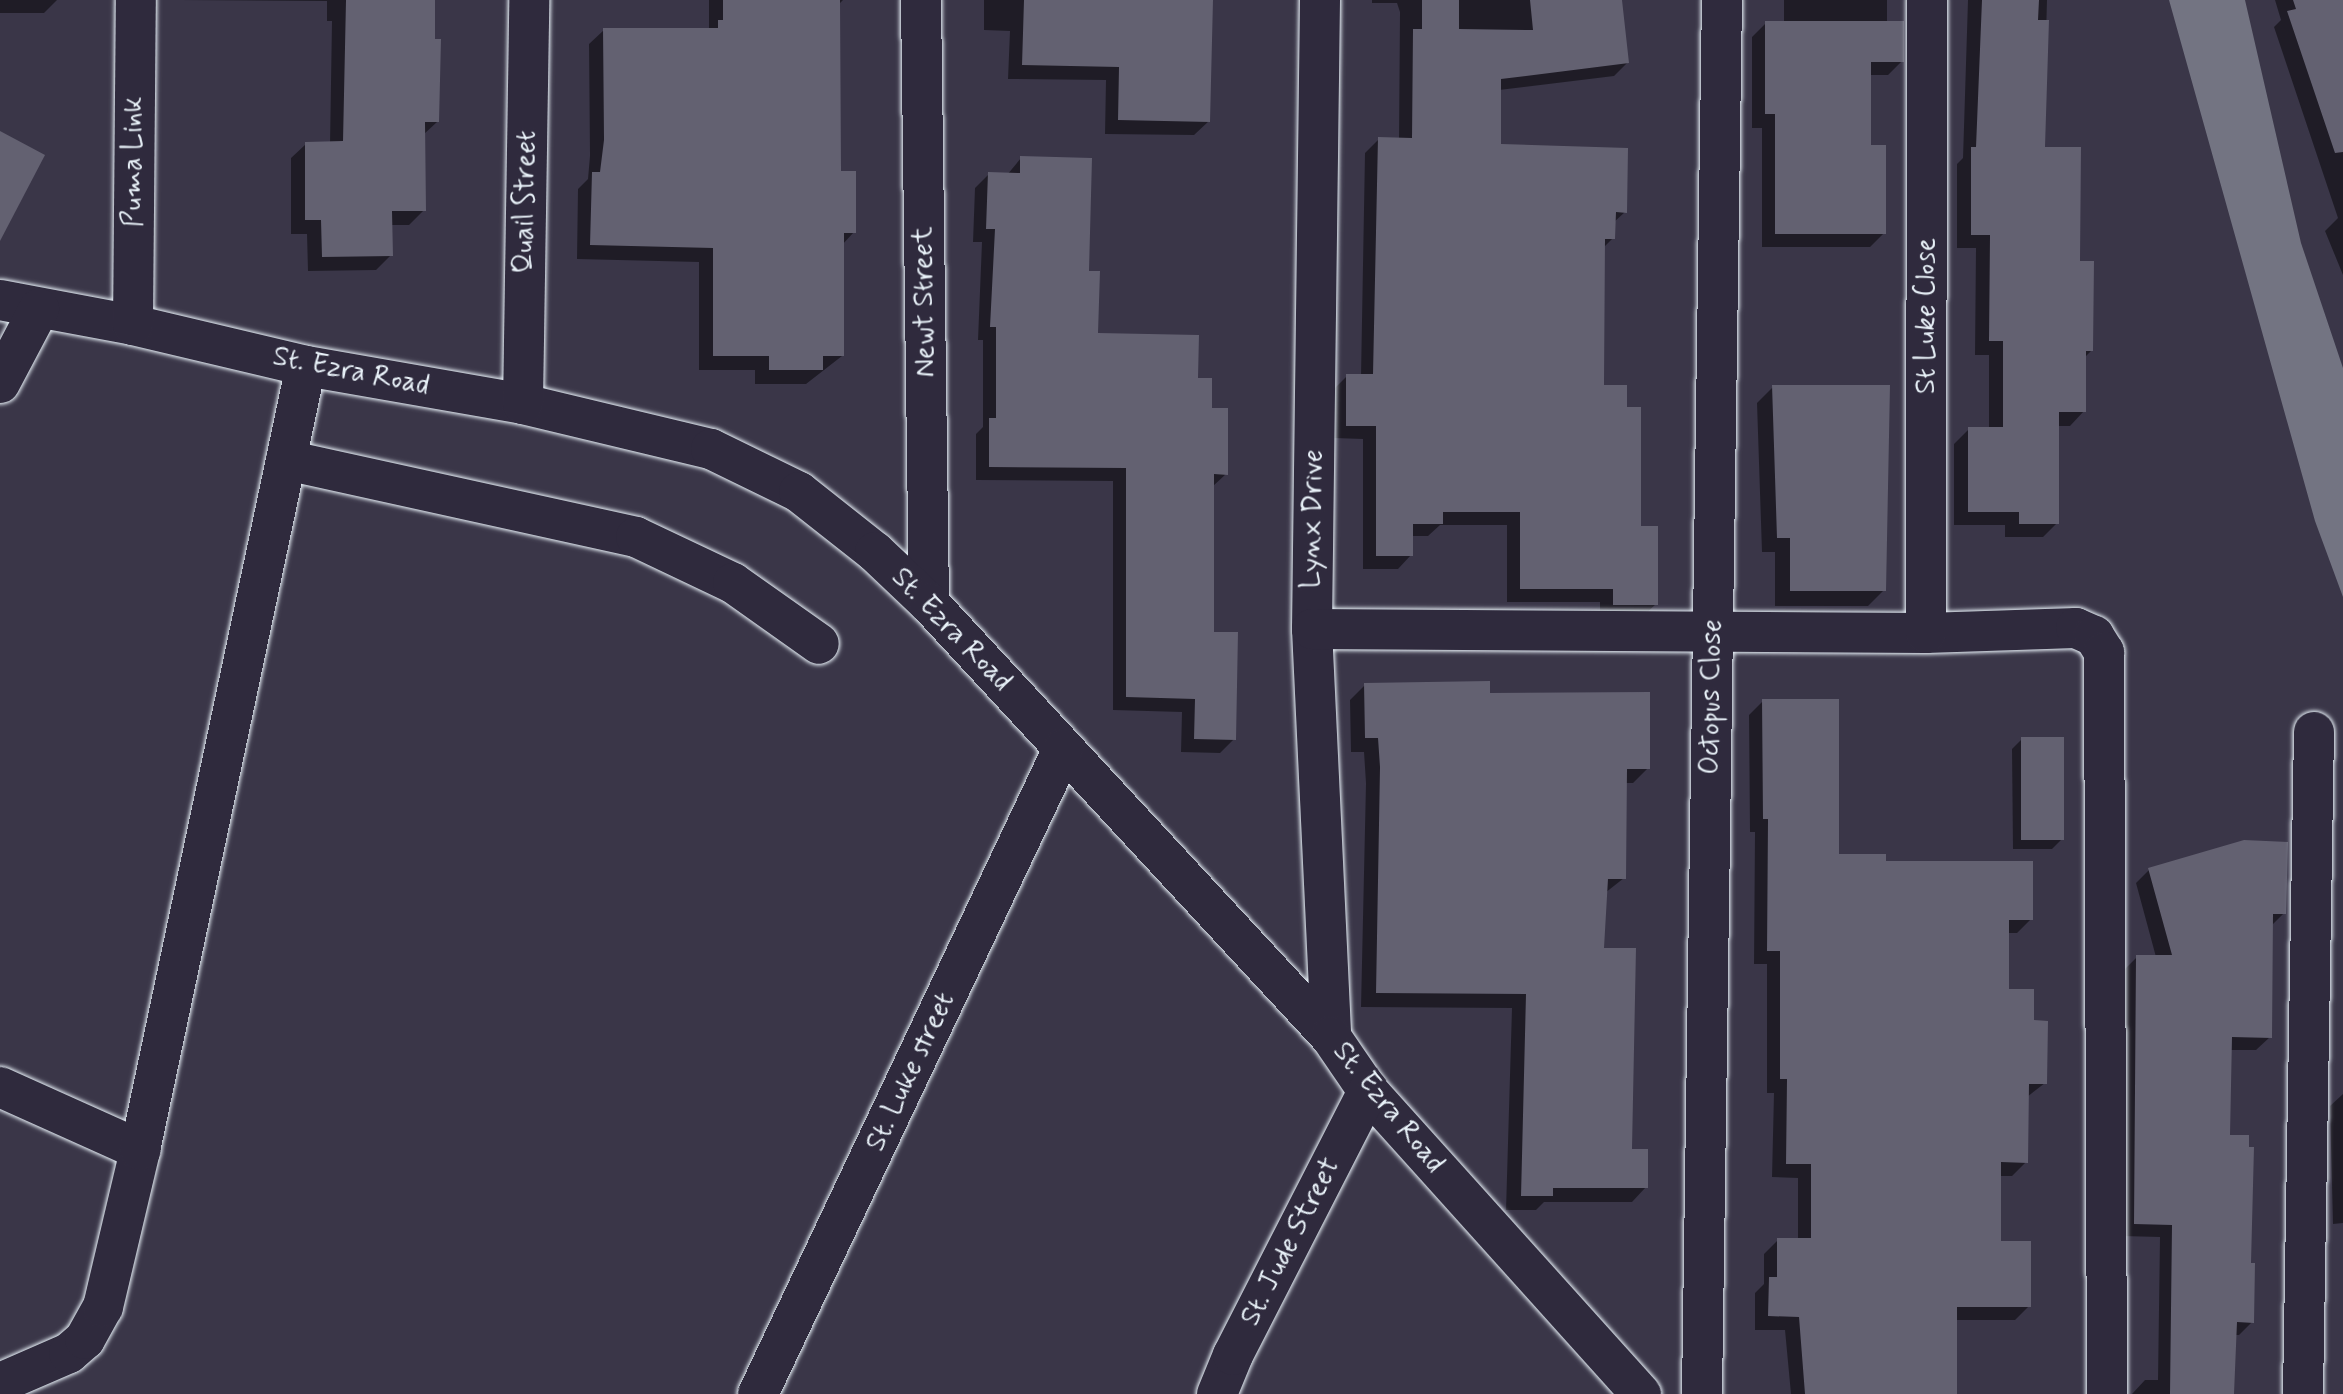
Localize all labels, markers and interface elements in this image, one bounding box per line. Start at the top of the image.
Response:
street label: Puma Link [117,97,151,227]
street label: Quail Street [508,128,544,276]
street label: Newt Street [907,226,943,378]
street label: St Luke Close [1910,236,1944,396]
street label: St. Ezra Road [270,340,432,404]
street label: Lynx Drive [1295,450,1331,588]
street label: St. Ezra Road [884,562,1018,698]
street label: Octopus Close [1694,619,1730,775]
street label: St. Luke street [860,987,962,1157]
street label: St. Ezra Road [1325,1036,1451,1180]
street label: St. Jude Street [1235,1153,1347,1331]

